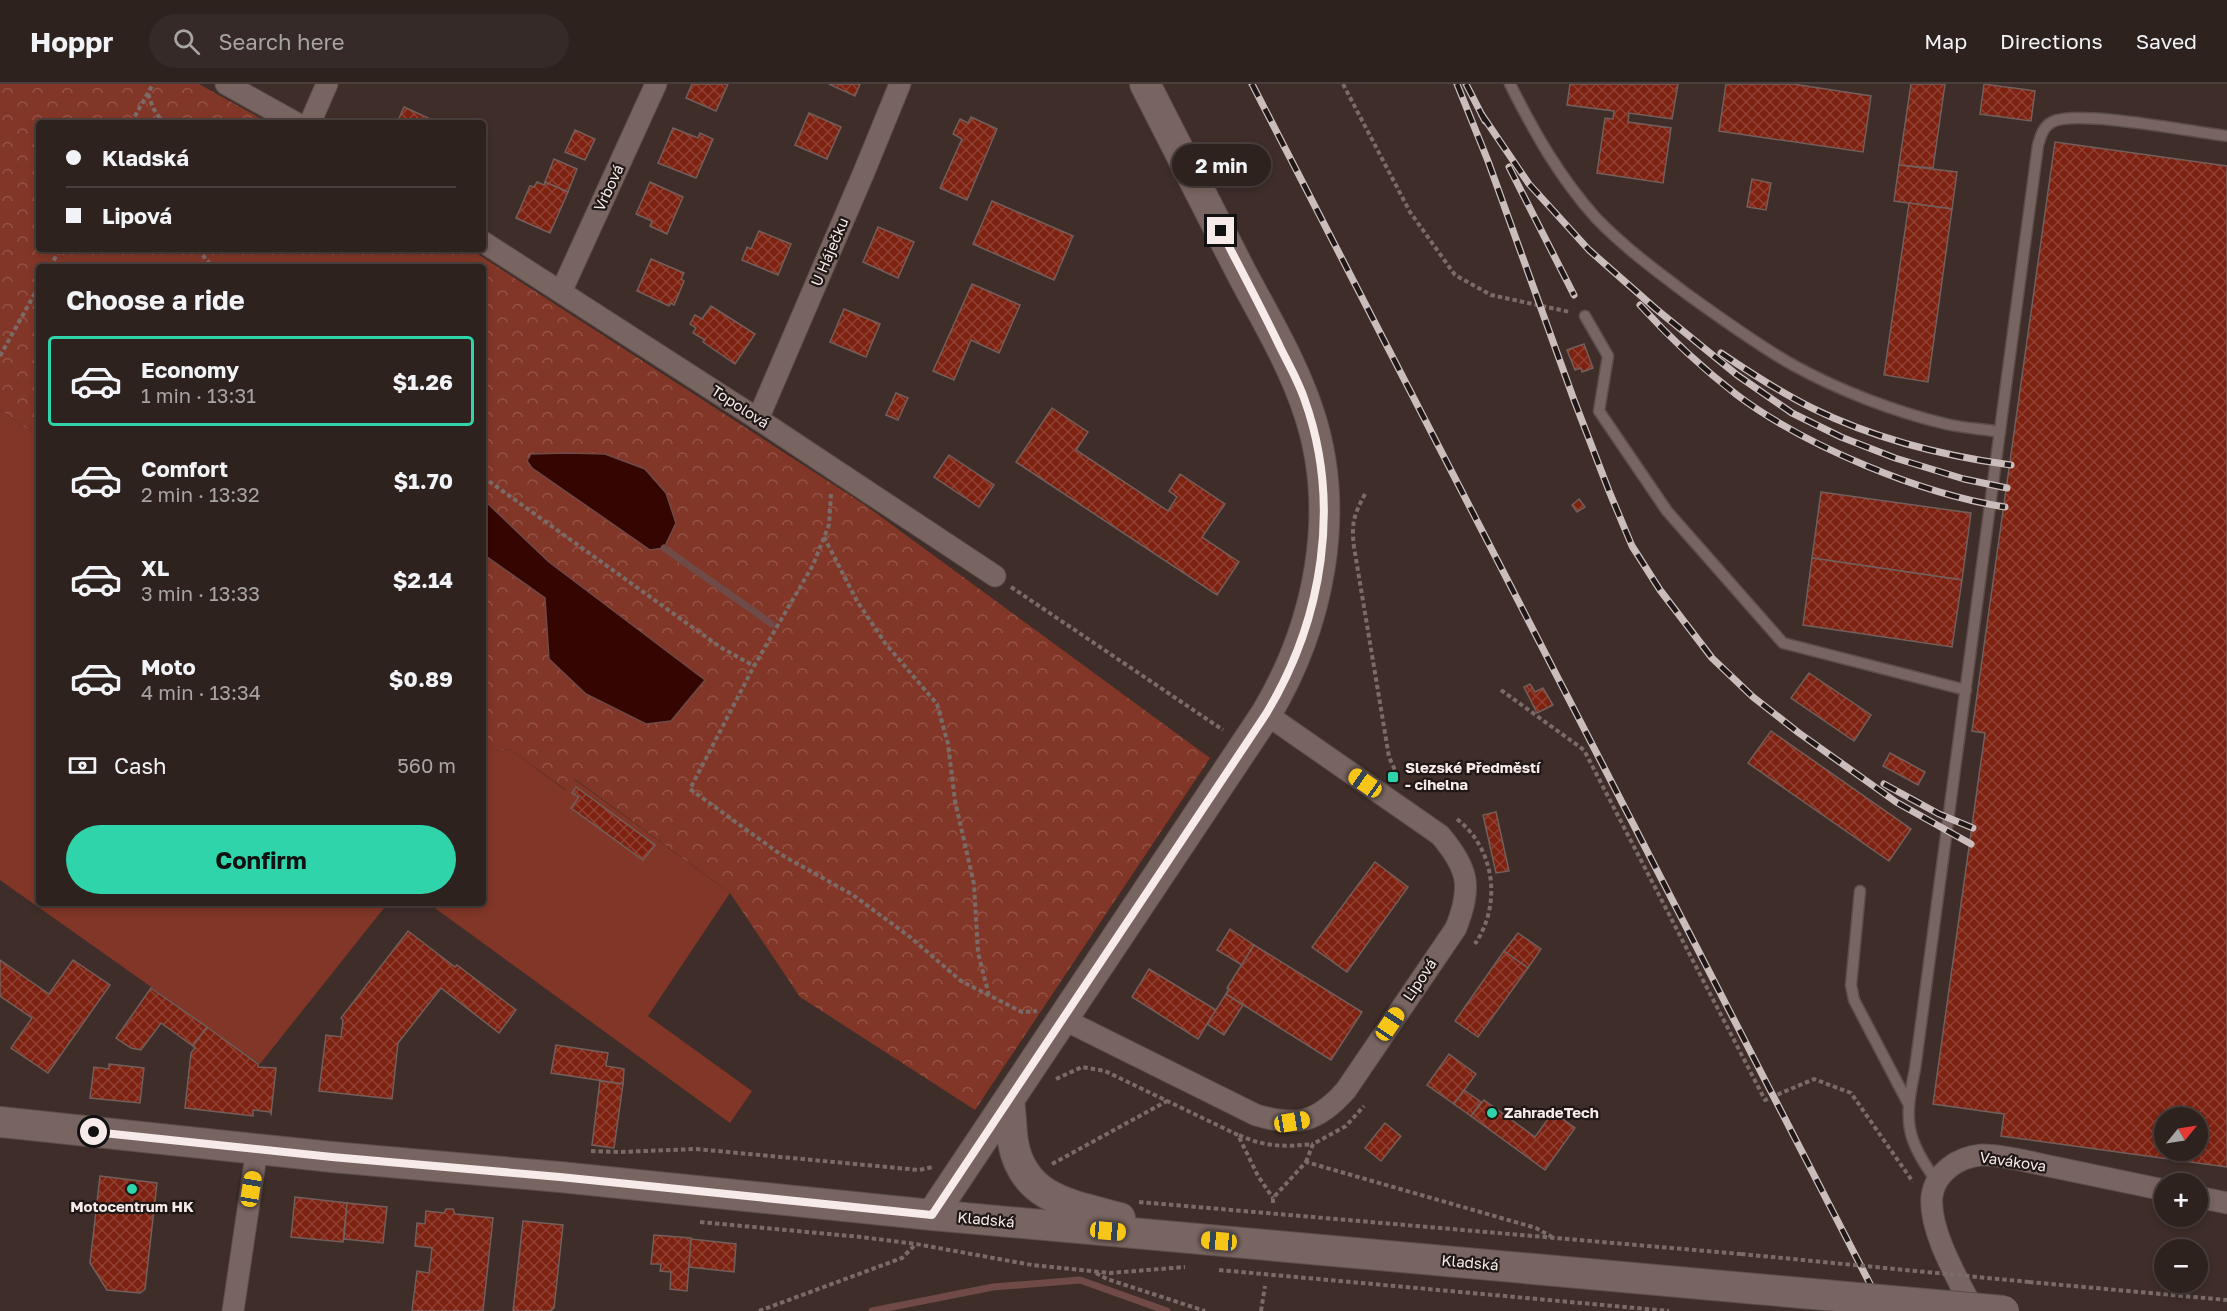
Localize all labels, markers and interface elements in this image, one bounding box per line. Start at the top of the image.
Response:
search box [149,14,569,68]
text: Hoppr [30,25,113,58]
icon: search [170,25,203,58]
text: Search here [218,28,345,55]
text: Map [1924,28,1967,54]
text: Directions [2000,28,2103,54]
text: Saved [2136,28,2197,54]
text: Kladská [102,144,189,171]
callout: 2 min [1172,144,1270,186]
text: 2 min [1195,153,1248,177]
street label: Vrbová [589,161,627,214]
text: Lipová [102,202,172,229]
street label: U Háječku [807,214,852,289]
route end [1207,217,1234,244]
text: Choose a ride [66,284,245,316]
icon: car [69,354,123,408]
text: Economy [141,356,239,383]
text: $1.26 [392,368,453,395]
street label: Topolová [708,381,773,431]
text: 1 min · 13:31 [141,383,256,407]
icon: car [69,453,123,507]
text: Comfort [141,455,228,482]
text: $1.70 [394,467,453,494]
text: 2 min · 13:32 [141,482,260,506]
icon: car [69,552,123,606]
text: XL [141,554,169,581]
text: $2.14 [393,566,453,593]
text: 3 min · 13:33 [141,581,260,605]
icon: car [69,651,123,705]
text: Moto [141,653,196,680]
text: $0.89 [389,665,453,692]
text: 4 min · 13:34 [141,680,261,704]
icon: cash [66,749,99,782]
text: Cash [114,752,167,779]
text: 560 m [397,753,456,777]
place label: Slezské Předměstí - cihelna [1405,758,1542,793]
car [1345,765,1385,801]
marker: Slezské Předměstí - cihelna [1386,770,1400,784]
button: Confirm [66,825,456,894]
street label: Lipová [1399,955,1440,1004]
car [1372,1004,1408,1044]
place label: ZahradeTech [1504,1103,1599,1121]
marker: ZahradeTech [1485,1106,1499,1120]
north arrow [2154,1107,2208,1161]
map controls [2154,1107,2208,1293]
car [1273,1110,1311,1134]
route start [80,1118,107,1145]
street label: Vavákova [1979,1147,2048,1175]
car [239,1170,263,1208]
button: + [2154,1173,2208,1227]
marker: Motocentrum HK [125,1182,139,1196]
place label: Motocentrum HK [70,1197,194,1215]
street label: Kladská [957,1208,1015,1230]
car [1089,1220,1127,1242]
car [1200,1230,1238,1252]
button: − [2154,1239,2208,1293]
street label: Kladská [1441,1251,1499,1273]

